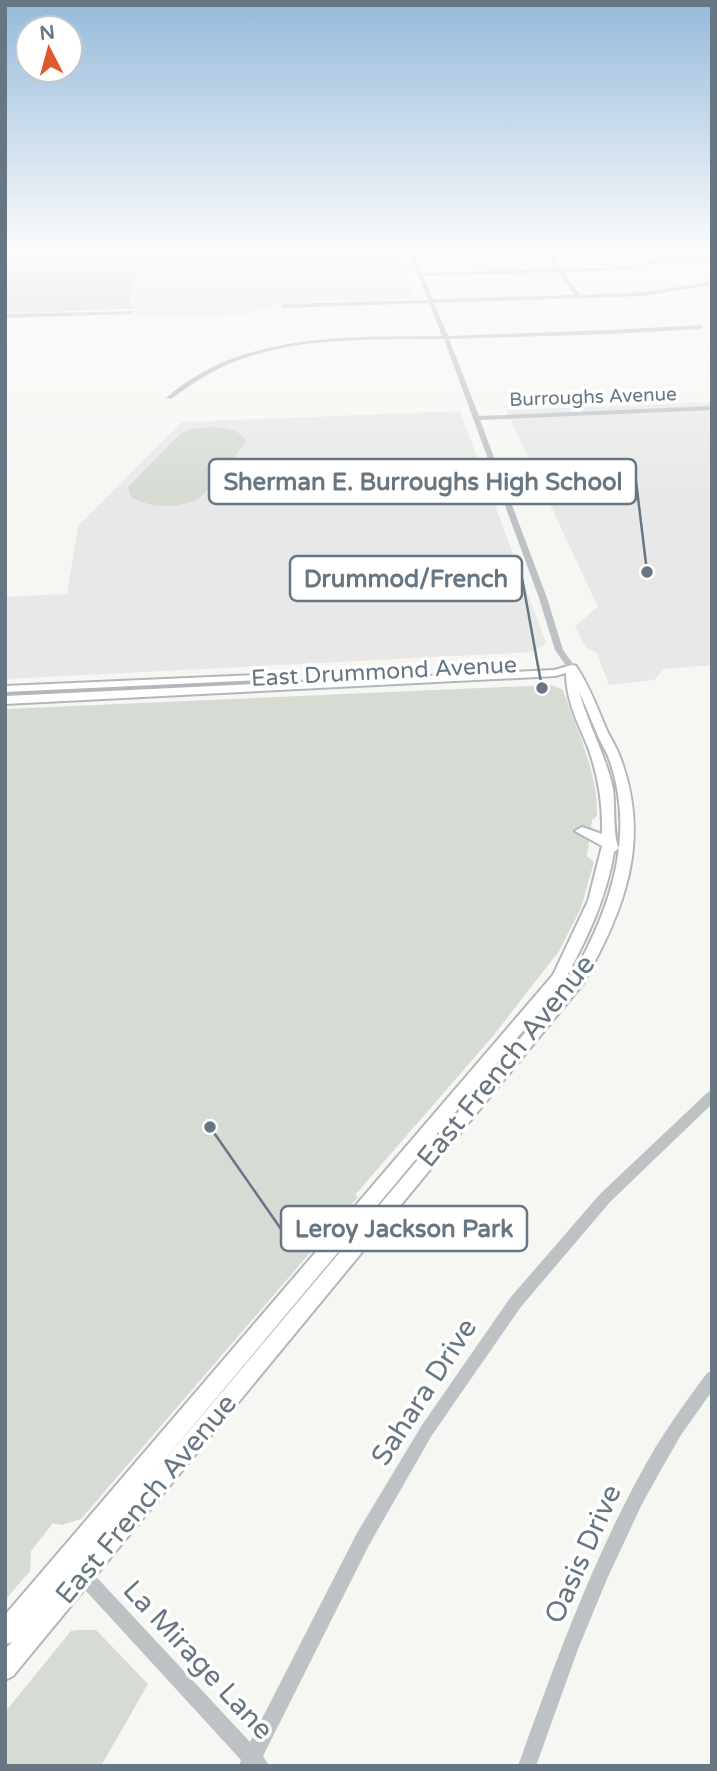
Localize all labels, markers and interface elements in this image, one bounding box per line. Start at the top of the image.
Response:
north arrow [14,14,84,84]
text: N [39,21,56,45]
street label: Burroughs Avenue [509,383,677,411]
callout: Sherman E. Burroughs High School [209,459,636,504]
text: Sherman E. Burroughs High School [223,468,623,497]
callout: Drummod/French [290,556,522,601]
text: Drummod/French [304,565,508,594]
street label: East Drummond Avenue [250,651,518,693]
street label: East French Avenue [410,948,602,1174]
callout: Leroy Jackson Park [281,1206,527,1251]
text: Leroy Jackson Park [295,1215,513,1244]
street label: Sahara Drive [364,1312,484,1472]
street label: East French Avenue [48,1387,244,1611]
street label: Oasis Drive [537,1479,629,1629]
street label: La Mirage Lane [116,1573,280,1747]

